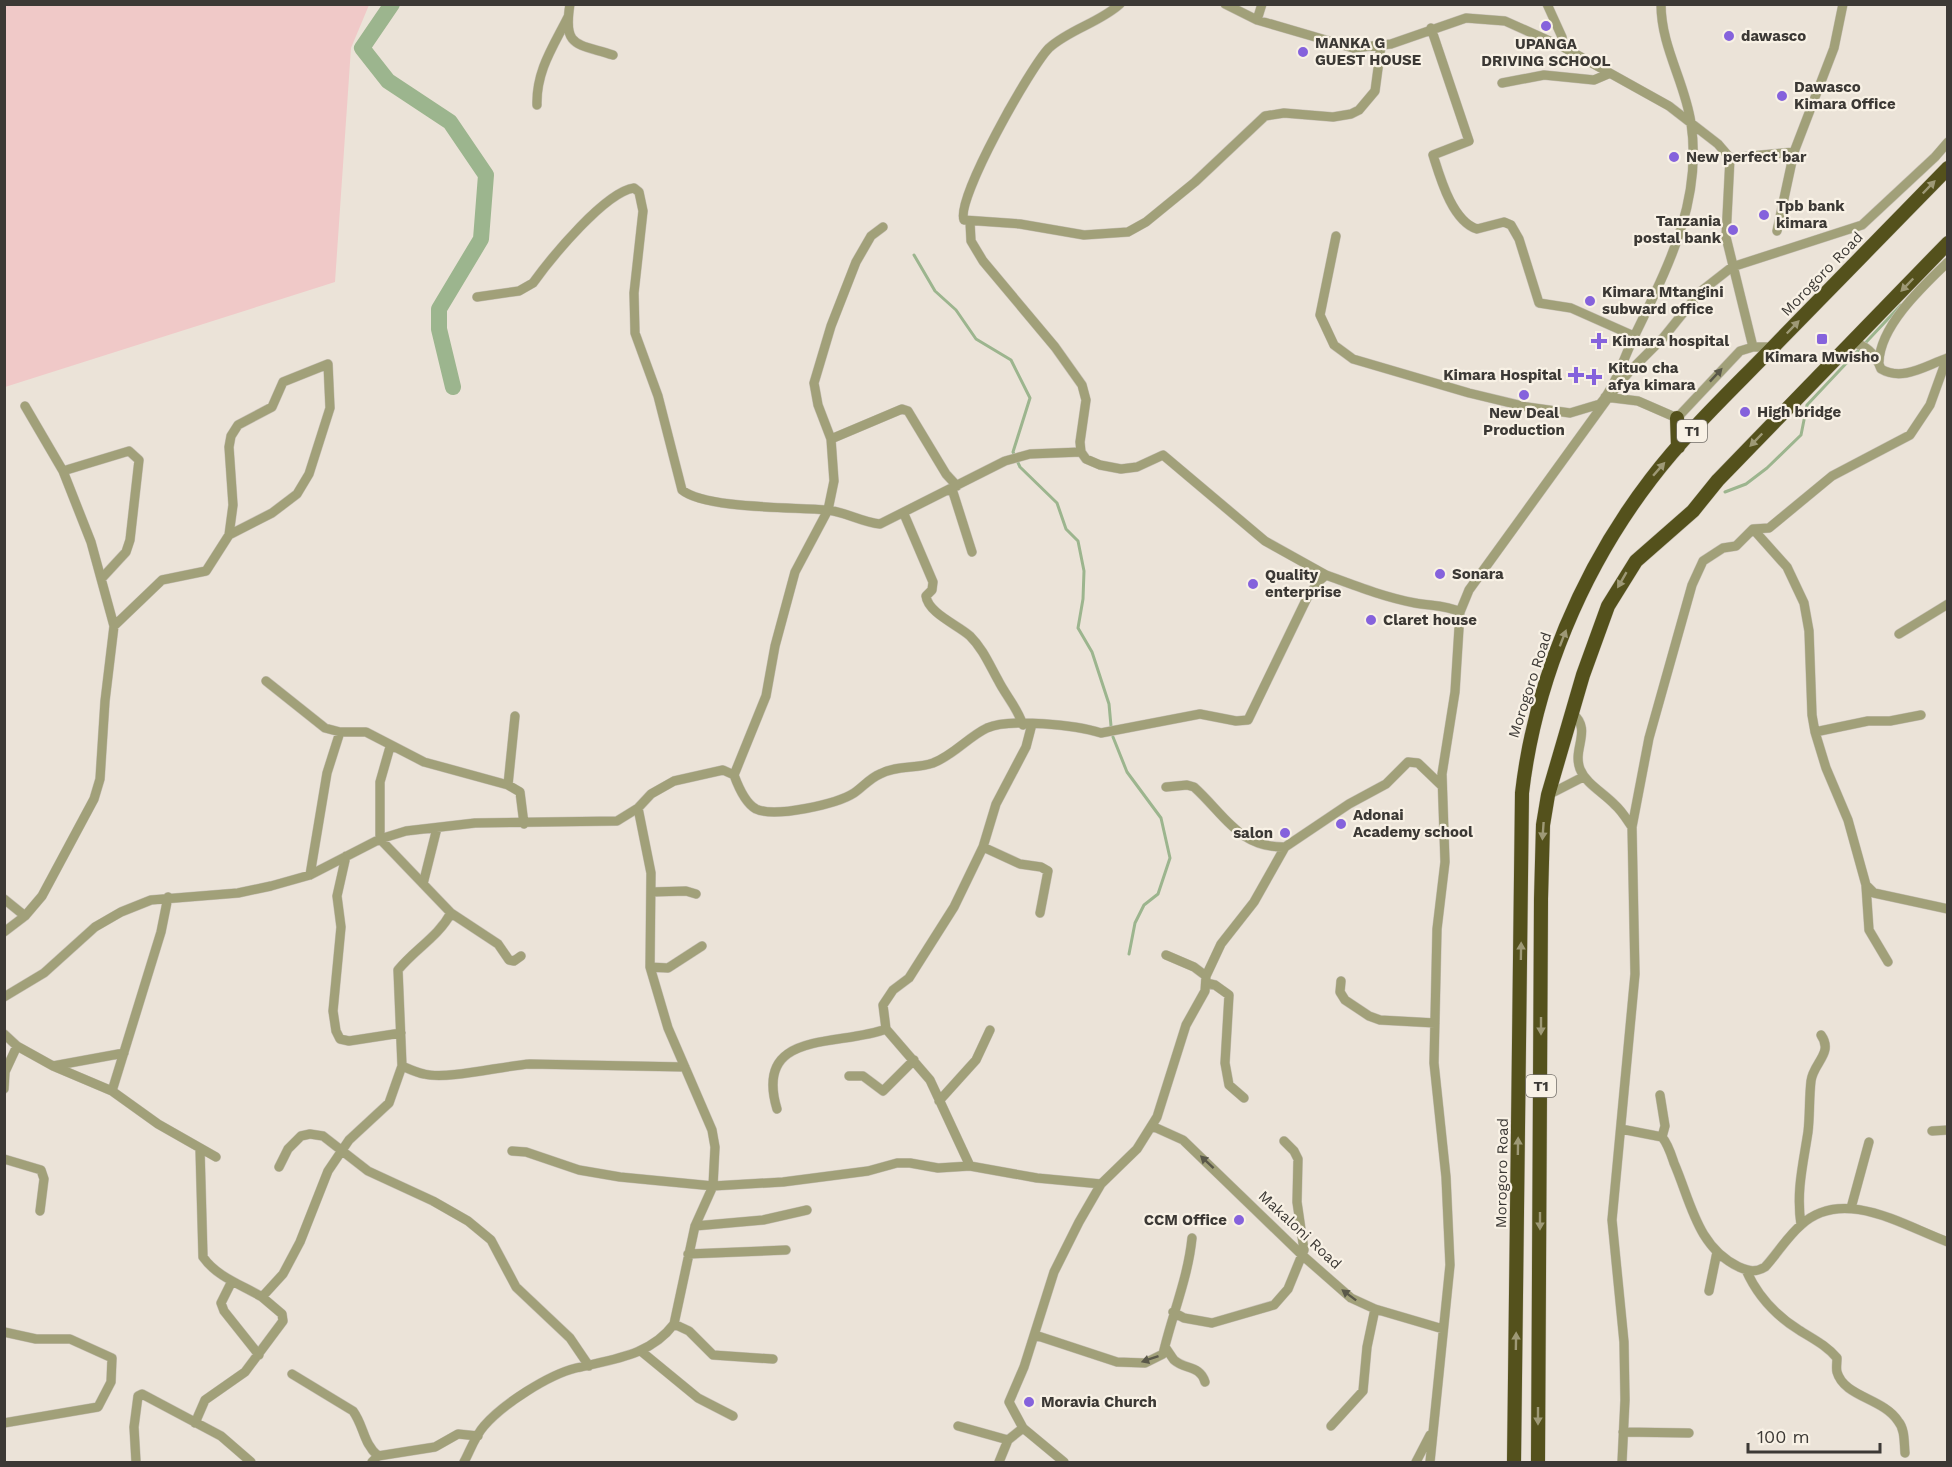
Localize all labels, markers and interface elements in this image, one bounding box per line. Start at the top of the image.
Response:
marker: UPANGA DRIVING SCHOOL [1539,19,1553,33]
place label: dawasco [1741,27,1806,45]
marker: dawasco [1722,29,1736,43]
place label: MANKA G GUEST HOUSE [1315,34,1421,69]
place label: UPANGA DRIVING SCHOOL [1481,35,1611,70]
marker: MANKA G GUEST HOUSE [1296,45,1310,59]
place label: Dawasco Kimara Office [1794,78,1896,113]
marker: Dawasco Kimara Office [1775,89,1789,103]
place label: New perfect bar [1686,148,1807,166]
marker: New perfect bar [1667,150,1681,164]
one-way arrow [1921,181,1935,195]
place label: Tpb bank kimara [1776,197,1845,232]
marker: Tpb bank kimara [1757,208,1771,222]
place label: Tanzania postal bank [1634,212,1722,247]
marker: Tanzania postal bank [1726,223,1740,237]
street label: Morogoro Road [1777,228,1867,320]
one-way arrow [1900,278,1914,293]
place label: Kimara Mtangini subward office [1602,283,1724,318]
marker: Kimara Mtangini subward office [1583,294,1597,308]
one-way arrow [1785,321,1799,335]
marker: Kimara hospital [1590,332,1608,350]
place label: Kimara hospital [1612,332,1729,350]
marker: Kimara Mwisho [1815,332,1829,346]
place label: Kimara Mwisho [1765,348,1879,366]
place label: Kituo cha afya kimara [1608,359,1696,394]
place label: Kimara Hospital [1443,366,1562,384]
marker: Kimara Hospital [1567,366,1585,384]
marker: Kituo cha afya kimara [1585,368,1603,386]
one-way arrow [1709,368,1723,382]
marker: New Deal Production [1517,388,1531,402]
place label: High bridge [1757,403,1842,421]
place label: New Deal Production [1483,404,1565,439]
marker: High bridge [1738,405,1752,419]
road number: T1 [1677,420,1707,442]
one-way arrow [1750,433,1764,447]
one-way arrow [1652,462,1665,477]
place label: Sonara [1452,565,1504,583]
place label: Quality enterprise [1265,566,1342,601]
marker: Sonara [1433,567,1447,581]
one-way arrow [1617,572,1628,588]
marker: Quality enterprise [1246,577,1260,591]
place label: Claret house [1383,611,1477,629]
marker: Claret house [1364,613,1378,627]
one-way arrow [1558,628,1568,646]
street label: Morogoro Road [1504,630,1556,740]
place label: Adonai Academy school [1353,806,1473,841]
marker: Adonai Academy school [1334,817,1348,831]
one-way arrow [1539,822,1548,841]
place label: salon [1233,824,1273,842]
marker: salon [1278,826,1292,840]
one-way arrow [1516,942,1526,961]
one-way arrow [1536,1017,1546,1036]
road number: T1 [1526,1075,1556,1097]
street label: Morogoro Road [1492,1118,1512,1228]
one-way arrow [1514,1137,1523,1156]
one-way arrow [1200,1155,1214,1169]
street label: Makaloni Road [1255,1187,1345,1273]
place label: CCM Office [1144,1211,1227,1229]
one-way arrow [1535,1212,1545,1231]
marker: CCM Office [1232,1213,1246,1227]
one-way arrow [1341,1289,1357,1301]
one-way arrow [1511,1332,1521,1351]
one-way arrow [1140,1355,1158,1365]
place label: Moravia Church [1041,1393,1157,1411]
marker: Moravia Church [1022,1395,1036,1409]
one-way arrow [1533,1407,1543,1426]
scale bar [1748,1416,1880,1454]
text: 100 m [1757,1426,1810,1447]

